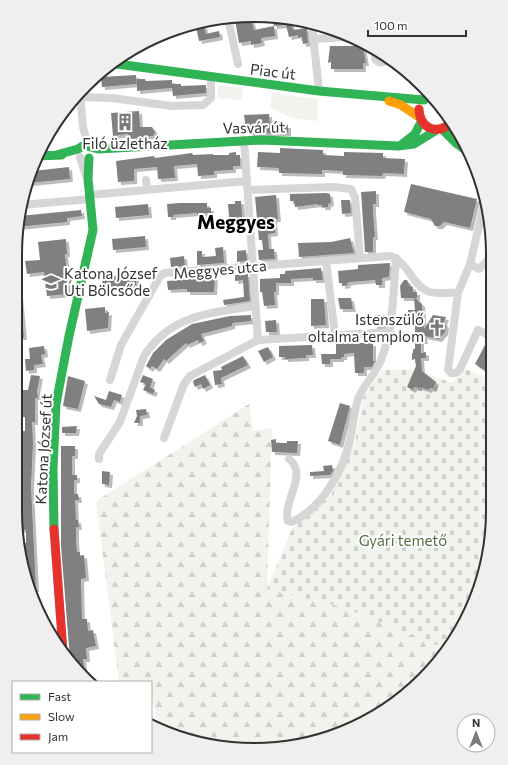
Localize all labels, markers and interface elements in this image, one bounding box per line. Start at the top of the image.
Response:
scale bar [368,12,466,38]
text: 100 m [374,18,408,32]
street label: Piac út [249,59,297,83]
building icon: Filó üzletház [115,112,135,132]
street label: Vasvár út [222,117,286,137]
place label: Filó üzletház [82,134,168,152]
district label: Meggyes [197,210,275,233]
street label: Meggyes utca [173,256,267,282]
place label: Katona József Úti Bölcsőde [64,264,158,299]
school or university icon: Katona József Úti Bölcsőde [41,272,61,292]
place label: Istenszülő oltalma templom [308,310,424,345]
church icon: Istenszülő oltalma templom [427,318,447,338]
street label: Katona József út [31,393,55,505]
park label: Gyári temető [359,531,447,549]
legend [12,681,152,753]
text: Fast [48,689,71,703]
text: Slow [48,709,75,723]
north arrow [456,713,496,753]
text: N [472,716,480,729]
text: Jam [48,729,68,744]

